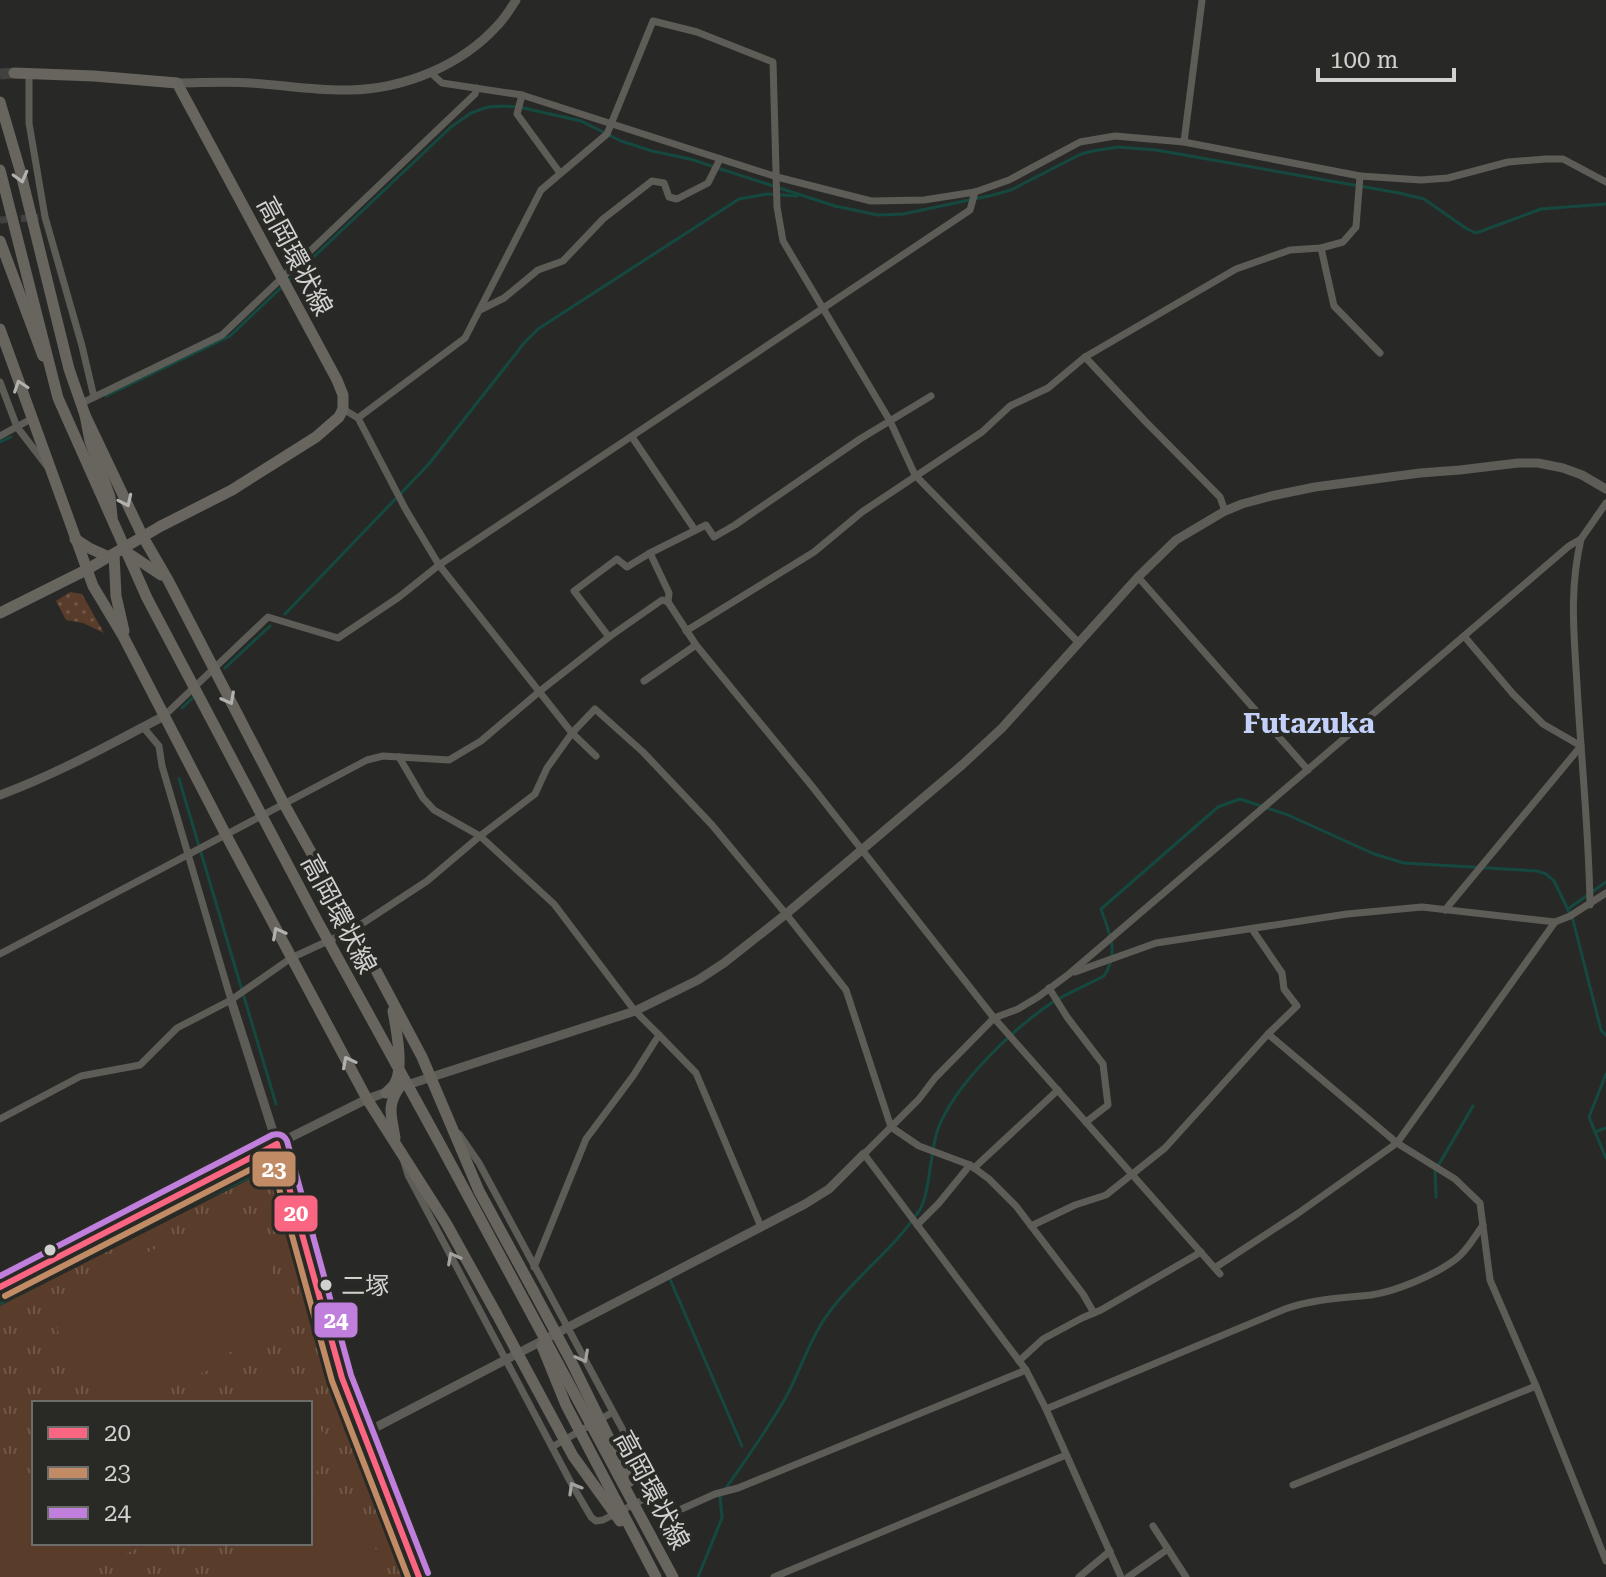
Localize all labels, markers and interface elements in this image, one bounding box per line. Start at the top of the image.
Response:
scale bar [1318,32,1454,82]
text: 100 m [1330,46,1398,74]
one-way arrow [12,169,29,183]
street label: 高岡環状線 [251,192,339,320]
one-way arrow [13,380,29,394]
one-way arrow [116,493,132,508]
one-way arrow [219,691,234,706]
district label: Futazuka [1243,707,1376,740]
street label: 高岡環状線 [295,850,383,978]
one-way arrow [272,927,288,941]
one-way arrow [343,1056,358,1071]
line badge: 23 [251,1150,297,1188]
text: 23 [262,1157,286,1182]
line badge: 20 [273,1194,319,1233]
text: 20 [284,1201,308,1226]
unlabelled marker [42,1242,58,1258]
one-way arrow [447,1252,462,1266]
place label: 二塚 [341,1272,389,1300]
marker: 二塚 [318,1277,334,1293]
line badge: 24 [313,1301,359,1339]
text: 24 [324,1308,349,1333]
one-way arrow [573,1349,588,1363]
legend [32,1401,312,1545]
text: 20 [104,1419,131,1447]
street label: 高岡環状線 [608,1426,696,1554]
text: 23 [104,1459,131,1487]
one-way arrow [568,1482,584,1497]
text: 24 [104,1499,131,1527]

